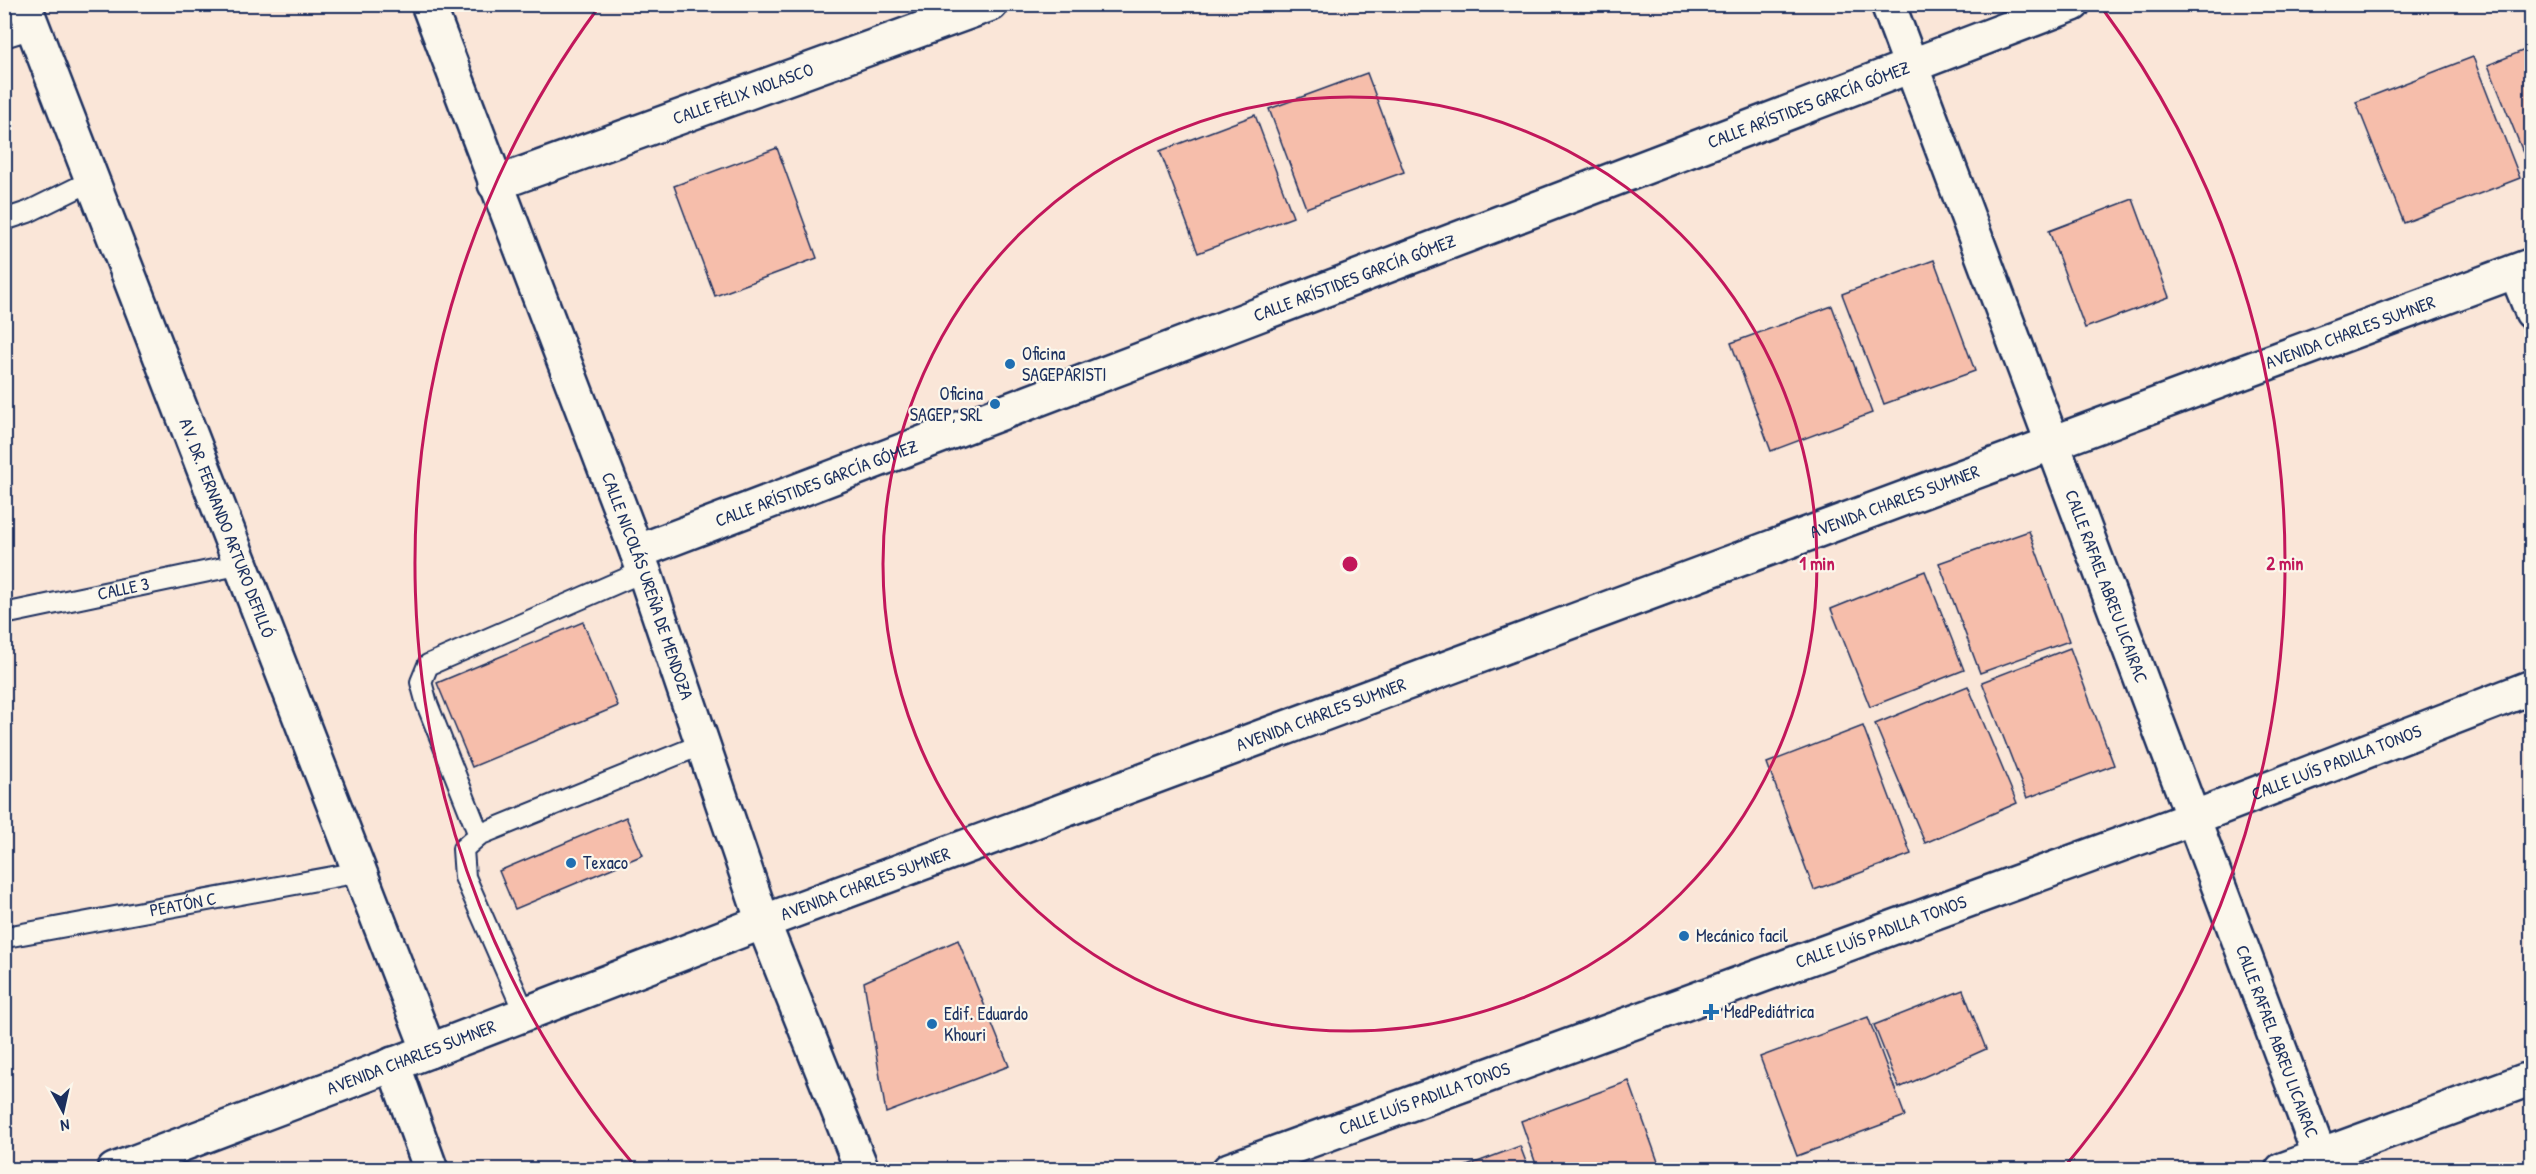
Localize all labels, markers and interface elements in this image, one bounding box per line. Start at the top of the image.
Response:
street label: CALLE ARÍSTIDES GARCÍA GÓMEZ [1704,55,1913,154]
street label: CALLE FÉLIX NOLASCO [669,56,817,130]
street label: CALLE ARÍSTIDES GARCÍA GÓMEZ [1250,228,1459,328]
street label: AVENIDA CHARLES SUMNER [2262,289,2438,375]
place label: Oficina SAGEPARISTI [1022,341,1106,387]
marker: Oficina SAGEPARISTI [1003,357,1017,371]
place label: Oficina SAGEP, SRL [910,381,983,427]
marker: Oficina SAGEP, SRL [988,397,1002,411]
street label: AV. DR. FERNANDO ARTURO DEFILLÓ [173,414,281,642]
street label: CALLE ARÍSTIDES GARCÍA GÓMEZ [712,433,921,533]
street label: AVENIDA CHARLES SUMNER [1806,458,1983,544]
street label: CALLE NICOLÁS UREÑA DE MENDOZA [596,469,700,703]
street label: CALLE RAFAEL ABREU LICAIRAC [2059,486,2154,686]
text: 1 min [1799,551,1835,576]
text: 2 min [2267,551,2303,576]
centre of rings [1340,554,1360,574]
street label: CALLE 3 [95,571,151,606]
street label: AVENIDA CHARLES SUMNER [1232,671,1409,757]
street label: CALLE LUÍS PADILLA TONOS [2248,718,2425,806]
street label: AVENIDA CHARLES SUMNER [777,841,954,926]
place label: Texaco [583,850,628,875]
marker: Texaco [564,856,578,870]
street label: PEATÓN C [148,886,219,922]
street label: CALLE LUÍS PADILLA TONOS [1792,889,1970,974]
place label: Mecánico facil [1696,923,1788,948]
marker: Mecánico facil [1677,929,1691,943]
street label: CALLE RAFAEL ABREU LICAIRAC [2230,941,2325,1142]
place label: MedPediátrica [1724,999,1814,1024]
place label: Edif. Eduardo Khouri [944,1001,1028,1047]
marker: MedPediátrica [1702,1003,1720,1021]
street label: AVENIDA CHARLES SUMNER [323,1013,499,1101]
marker: Edif. Eduardo Khouri [925,1017,939,1031]
street label: CALLE LUÍS PADILLA TONOS [1335,1056,1513,1141]
north arrow [33,1081,93,1141]
text: N [59,1114,71,1137]

